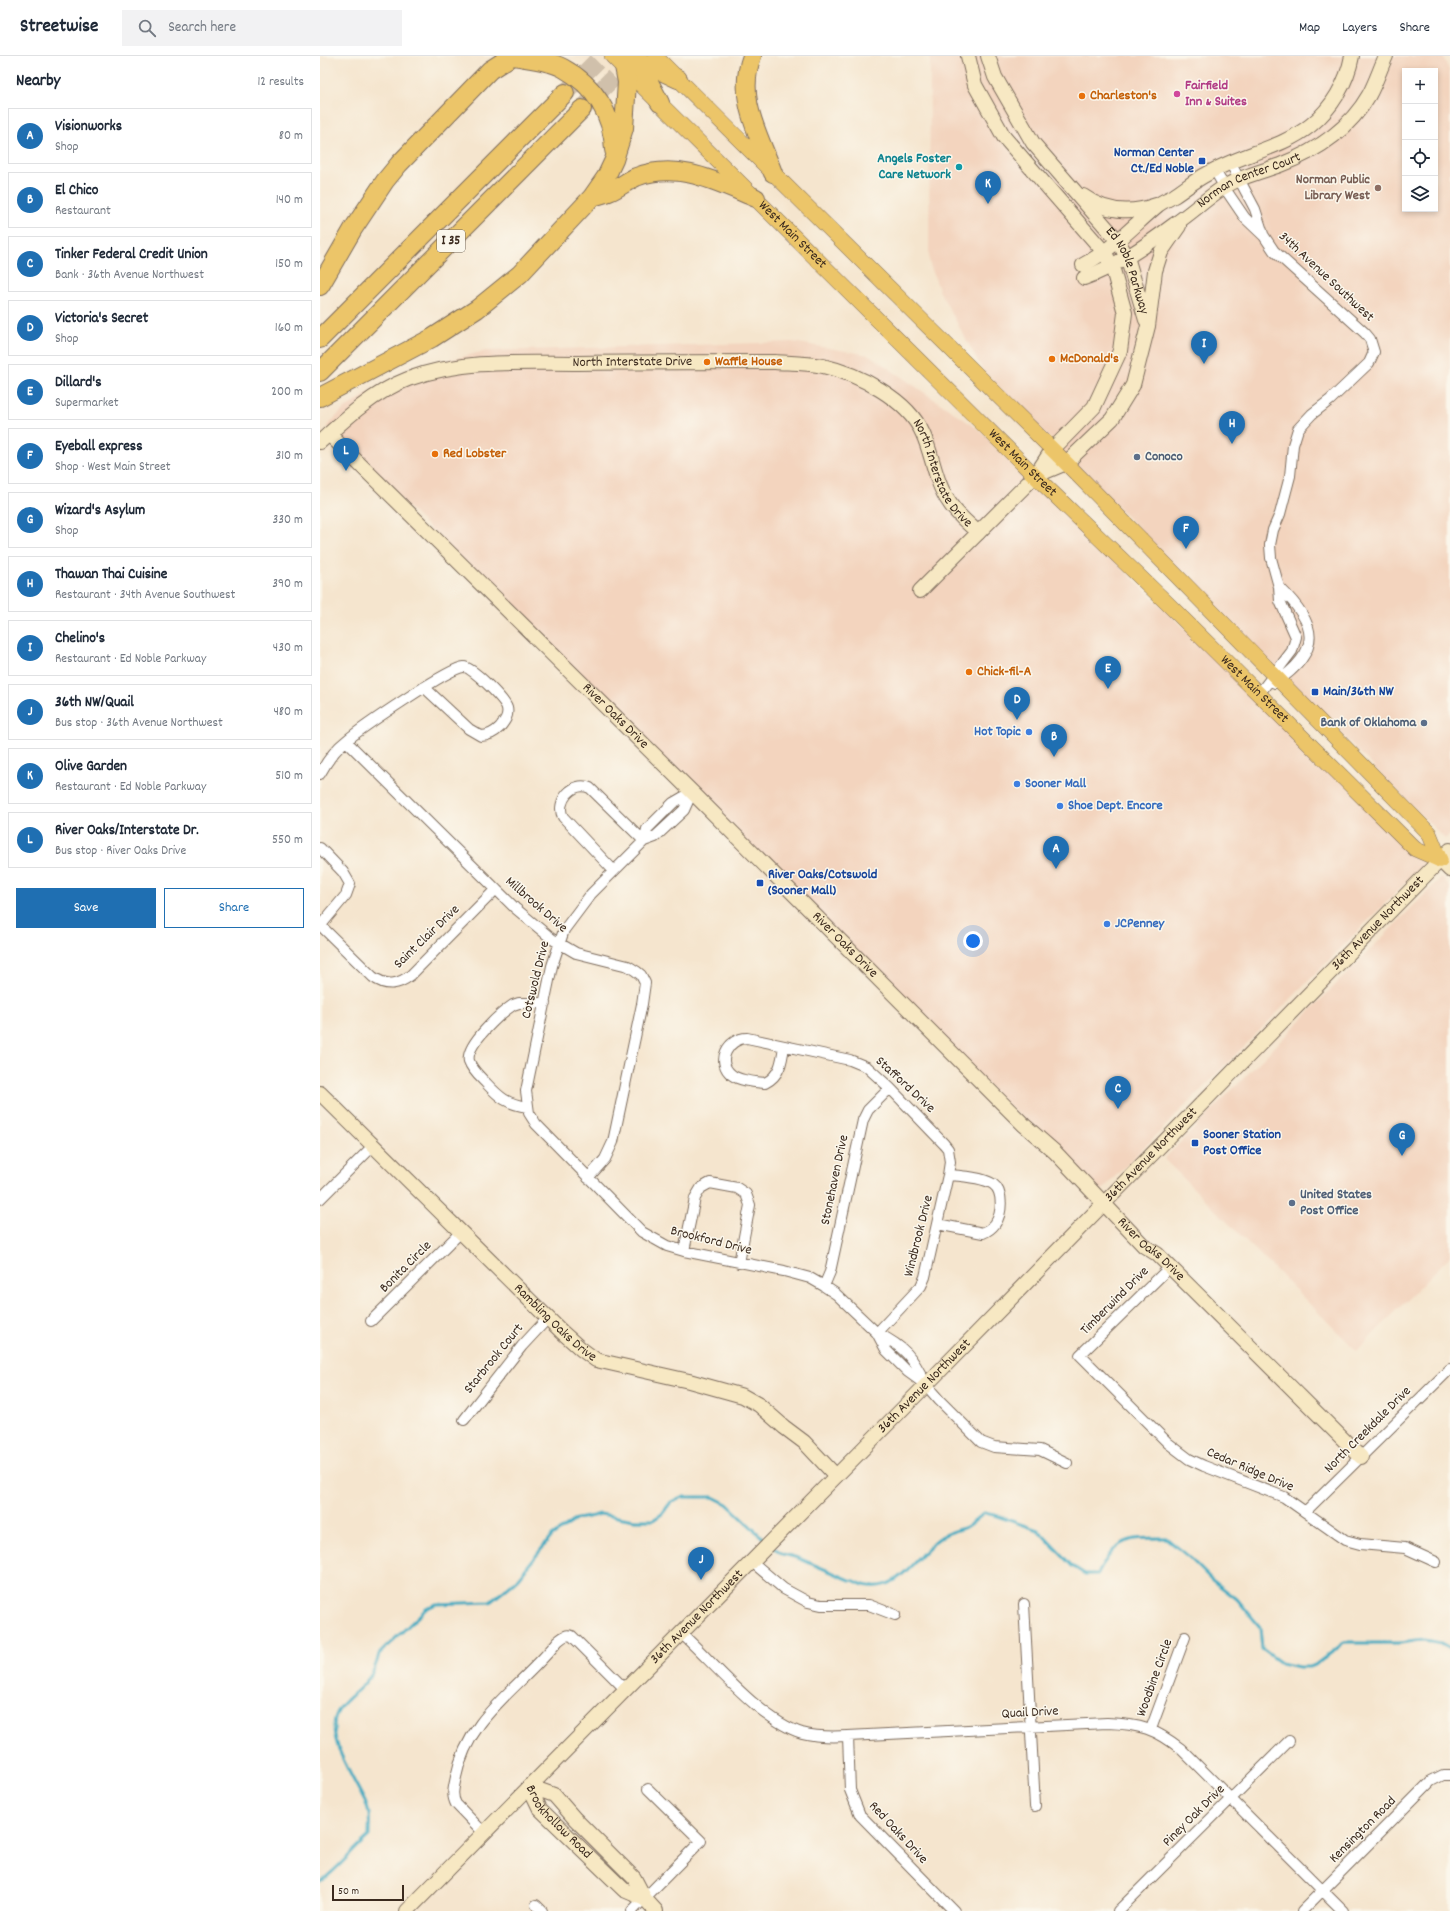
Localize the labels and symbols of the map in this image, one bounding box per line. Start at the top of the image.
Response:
place label: Fairfield Inn & Suites [1185,76,1247,112]
place label: Charleston's [1090,86,1157,106]
marker: Fairfield Inn & Suites [1172,89,1182,99]
marker: Charleston's [1077,91,1087,101]
place label: Norman Center Ct./Ed Noble [1114,143,1195,179]
street label: Norman Center Court [1193,147,1304,213]
place label: Angels Foster Care Network [877,149,952,185]
marker: Norman Center Ct./Ed Noble [1197,156,1207,166]
marker: Angels Foster Care Network [954,162,964,172]
place label: Norman Public Library West [1296,170,1371,206]
pin: K [975,171,1001,204]
marker: Norman Public Library West [1373,183,1383,193]
street label: West Main Street [753,196,831,274]
street label: Ed Noble Parkway [1100,223,1154,317]
street label: 34th Avenue Southwest [1274,227,1378,327]
road number: I 35 [437,230,465,252]
pin: I [1191,331,1217,364]
place label: McDonald's [1060,349,1119,369]
street label: North Interstate Drive [572,352,692,373]
place label: Waffle House [715,352,782,372]
marker: McDonald's [1047,354,1057,364]
marker: Waffle House [702,357,712,367]
pin: H [1219,411,1245,444]
street label: North Interstate Drive [907,415,977,533]
street label: West Main Street [983,425,1061,502]
pin: L [333,438,359,471]
place label: Red Lobster [443,444,507,464]
place label: Conoco [1145,447,1183,467]
marker: Red Lobster [430,449,440,459]
marker: Conoco [1132,452,1142,462]
pin: F [1173,516,1199,549]
street label: West Main Street [1215,651,1293,728]
pin: E [1095,656,1121,689]
place label: Chick-fil-A [977,662,1032,682]
marker: Chick-fil-A [964,667,974,677]
street label: River Oaks Drive [577,679,653,754]
place label: Main/36th NW [1323,682,1395,702]
pin: D [1004,687,1030,720]
marker: Main/36th NW [1310,687,1320,697]
place label: Bank of Oklahoma [1321,713,1417,733]
marker: Bank of Oklahoma [1419,718,1429,728]
place label: Hot Topic [974,722,1021,742]
pin: B [1041,724,1067,757]
marker: Hot Topic [1024,727,1034,737]
place label: Sooner Mall [1025,774,1087,794]
marker: Sooner Mall [1012,779,1022,789]
place label: Shoe Dept. Encore [1068,796,1163,816]
marker: Shoe Dept. Encore [1055,801,1065,811]
pin: A [1043,836,1069,869]
place label: River Oaks/Cotswold (Sooner Mall) [768,865,878,901]
street label: Millbrook Drive [500,872,572,938]
street label: 36th Avenue Northwest [1327,872,1429,975]
marker: River Oaks/Cotswold (Sooner Mall) [755,878,765,888]
street label: Saint Clair Drive [390,900,464,974]
street label: River Oaks Drive [807,907,882,983]
place label: JCPenney [1115,914,1166,934]
marker: JCPenney [1102,919,1112,929]
your location [963,931,983,951]
street label: Cotswold Drive [517,939,555,1021]
street label: Stafford Drive [871,1052,939,1118]
pin: C [1105,1076,1131,1109]
street label: 36th Avenue Northwest [1100,1103,1202,1207]
pin: G [1389,1123,1415,1156]
place label: Sooner Station Post Office [1203,1125,1282,1161]
street label: Stonehaven Drive [816,1133,854,1227]
marker: Sooner Station Post Office [1190,1138,1200,1148]
place label: United States Post Office [1300,1185,1372,1221]
street label: Windbrook Drive [899,1193,939,1279]
marker: United States Post Office [1287,1198,1297,1208]
street label: River Oaks Drive [1112,1213,1189,1286]
street label: Brookford Drive [668,1221,754,1261]
street label: Bonita Circle [375,1236,437,1298]
street label: Timberwind Drive [1076,1262,1154,1340]
street label: Rambling Oaks Drive [509,1279,601,1367]
street label: Starbrook Court [459,1320,529,1398]
street label: 36th Avenue Northwest [873,1334,976,1438]
street label: North Creekdale Drive [1320,1382,1416,1478]
street label: Cedar Ridge Drive [1203,1443,1297,1497]
pin: J [688,1547,714,1580]
street label: 36th Avenue Northwest [646,1565,748,1669]
street label: Woodbine Circle [1132,1636,1178,1720]
street label: Quail Drive [1001,1702,1059,1724]
street label: Piney Oak Drive [1158,1780,1230,1852]
street label: Brookhollow Road [520,1782,596,1864]
street label: Kensington Road [1325,1792,1401,1868]
street label: Red Oaks Drive [864,1797,932,1869]
scale bar [332,1883,404,1902]

